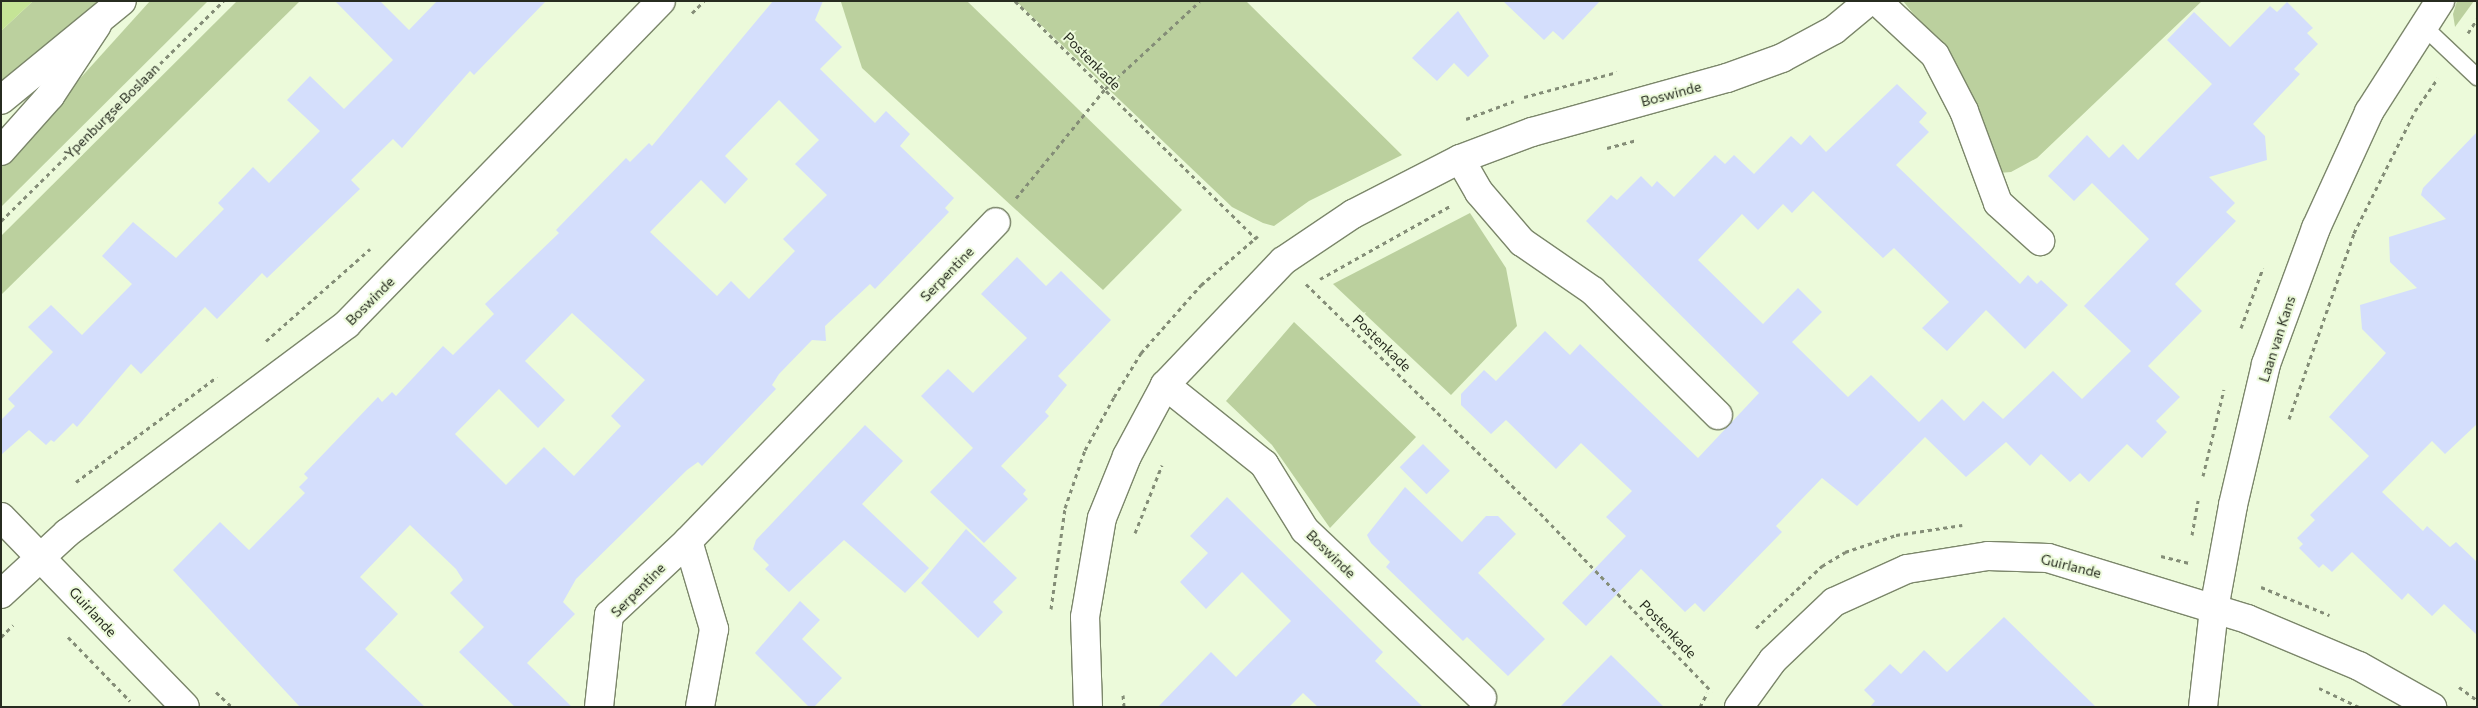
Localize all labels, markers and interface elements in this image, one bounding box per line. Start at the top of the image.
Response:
street label: Postenkade [1060,29,1124,93]
street label: Ypenburgse Boslaan [61,60,163,162]
street label: Boswinde [1639,78,1703,110]
street label: Serpentine [917,243,977,305]
street label: Boswinde [342,273,398,329]
street label: Laan van Kans [2255,294,2299,384]
street label: Postenkade [1349,311,1415,375]
street label: Boswinde [1303,526,1359,582]
street label: Guirlande [2039,550,2103,582]
street label: Serpentine [607,559,669,621]
street label: Guirlande [66,584,120,640]
street label: Postenkade [1636,596,1700,662]

